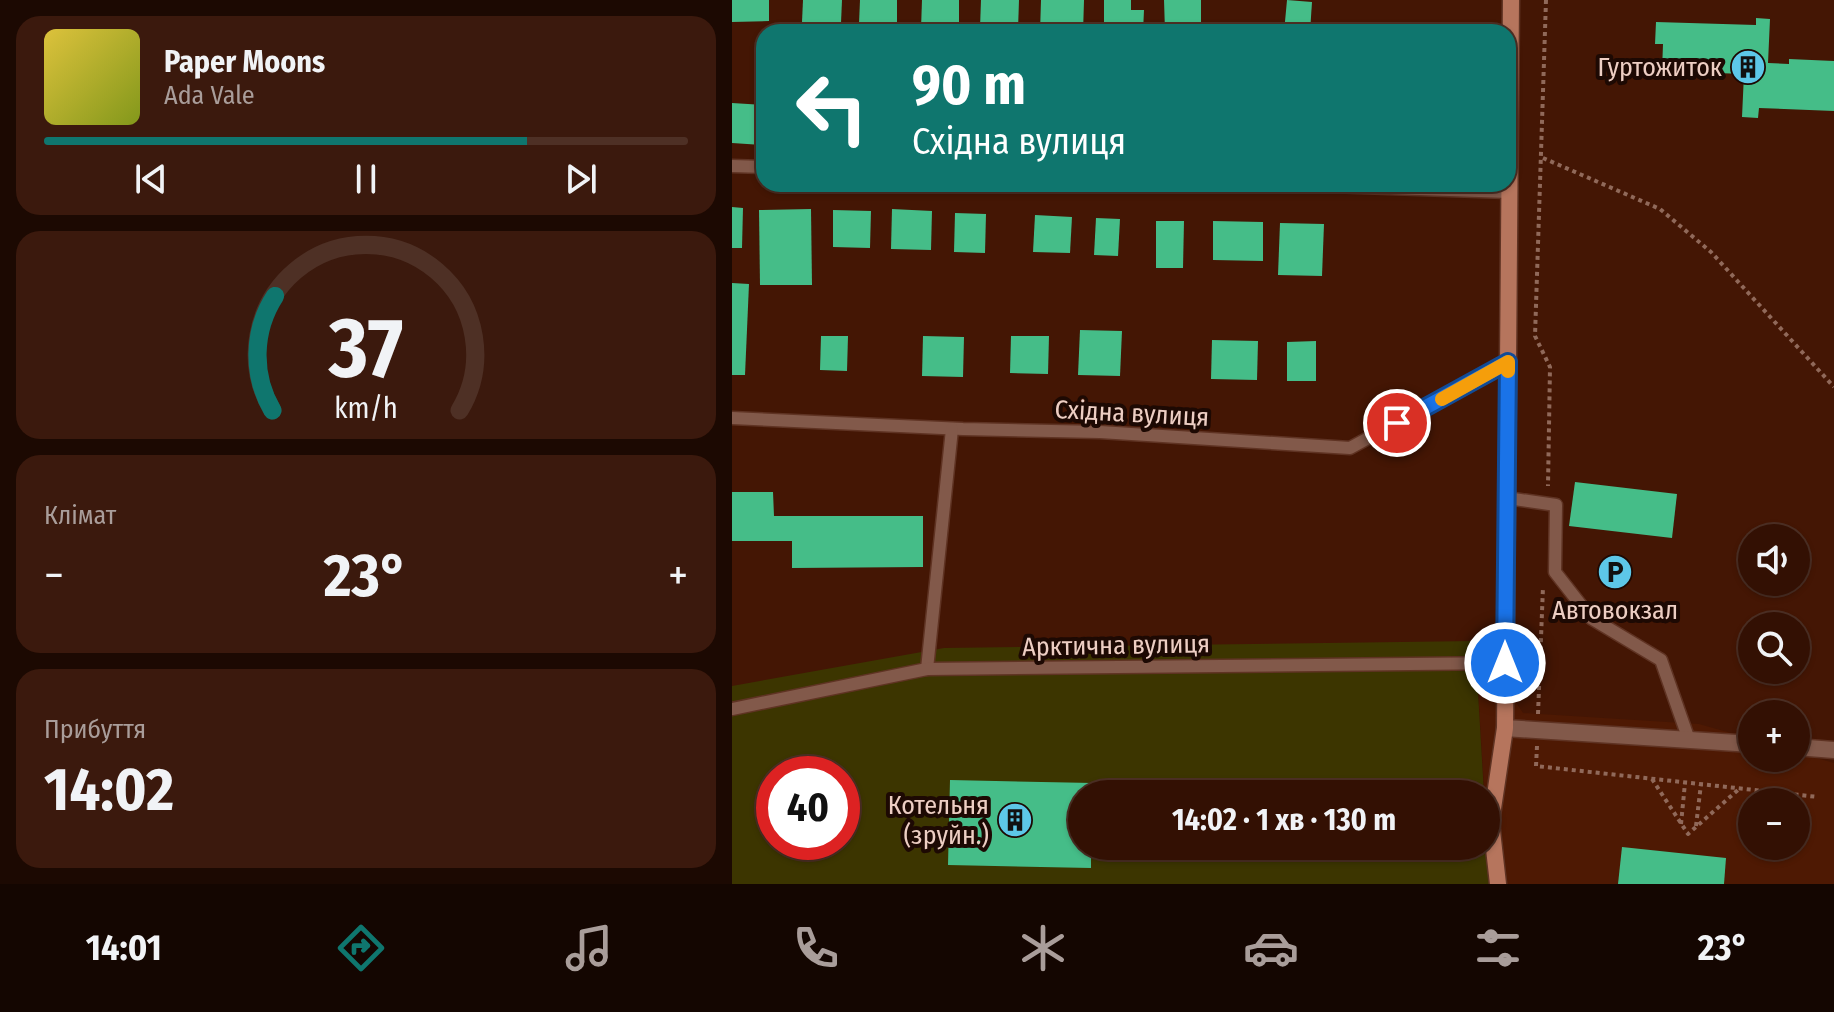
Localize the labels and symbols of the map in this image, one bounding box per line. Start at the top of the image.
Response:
building icon: Гуртожиток [1729,48,1767,86]
place label: Гуртожиток [1598,52,1722,83]
pin [1363,389,1431,457]
street label: Східна вулиця [1054,394,1210,433]
parking icon: Автовокзал [1596,553,1634,591]
place label: Автовокзал [1552,595,1678,626]
position arrow [1463,621,1547,705]
street label: Арктична вулиця [1022,628,1210,663]
speed limit sign: 40 [756,756,860,860]
place label: Котельня (зруйн.) [888,790,989,851]
building icon: Котельня (зруйн.) [996,801,1034,839]

